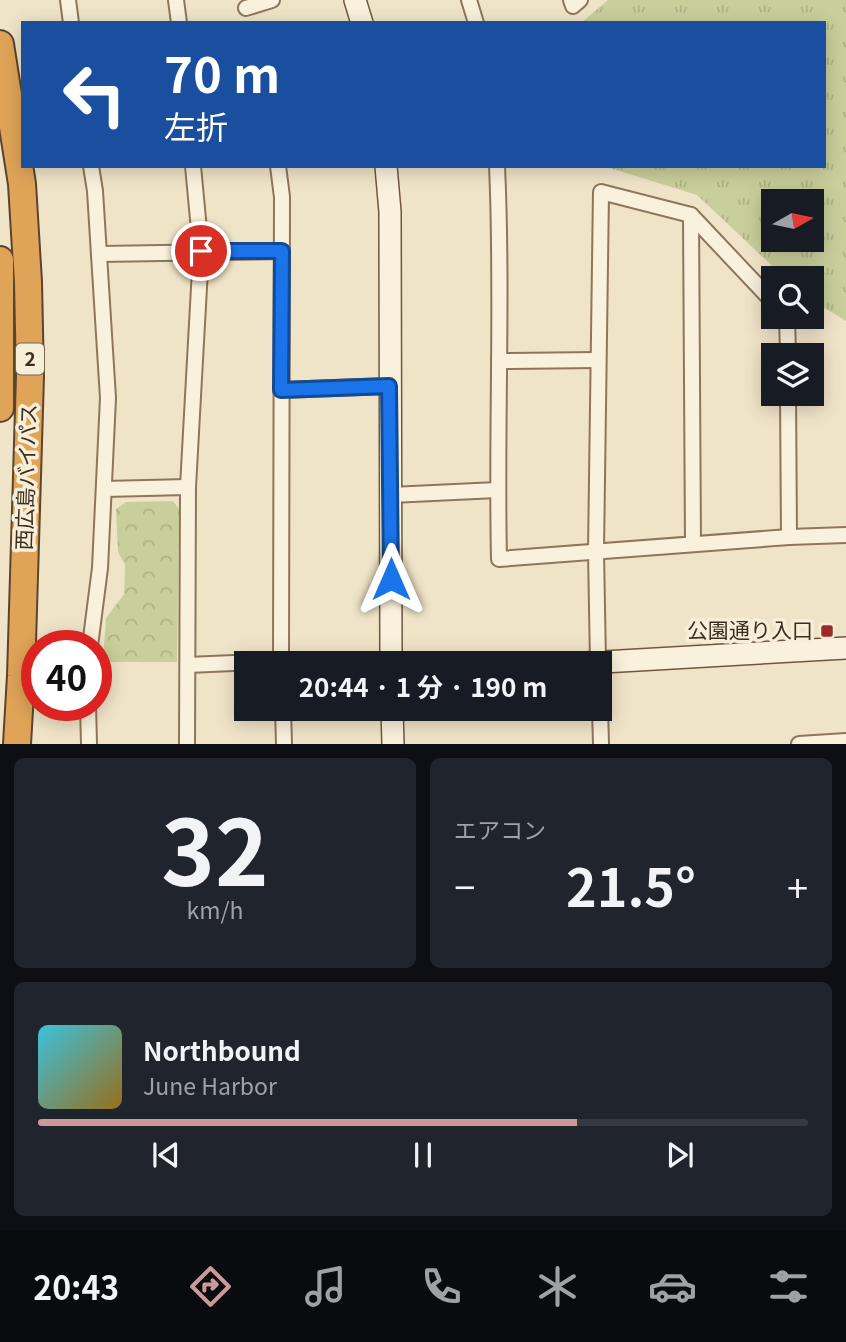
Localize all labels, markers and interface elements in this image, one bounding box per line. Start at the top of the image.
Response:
text: 70 m [164,36,280,107]
icon: left [49,49,140,140]
text: 左折 [164,102,228,148]
north arrow [761,189,824,252]
map controls [761,189,824,406]
pin [171,221,231,281]
icon: arrive [182,232,220,270]
button: search [761,266,824,329]
button: layers [761,343,824,406]
road number: 2 [16,344,44,374]
street label: 西広島バイパス [7,403,43,551]
position arrow [354,542,428,616]
place label: 公園通り入口 [687,614,813,644]
marker: 公園通り入口 [819,623,835,639]
speed limit sign: 40 [21,630,112,721]
text: 20:44 · 1 分 · 190 m [299,667,547,704]
text: 32 [161,780,269,912]
text: エアコン [454,812,546,846]
text: 21.5° [566,847,696,922]
text: − [454,858,475,913]
text: + [787,858,808,913]
text: km/h [187,892,243,926]
text: Northbound [143,1031,301,1068]
text: June Harbor [143,1068,277,1102]
icon: previous [147,1136,185,1174]
icon: pause [404,1136,442,1174]
icon: next [661,1136,699,1174]
icon: directions [186,1262,235,1311]
icon: music [301,1262,350,1311]
icon: phone [417,1262,466,1311]
icon: climate [533,1262,582,1311]
icon: car [648,1262,697,1311]
icon: filters [764,1262,813,1311]
text: 20:43 [33,1263,119,1309]

